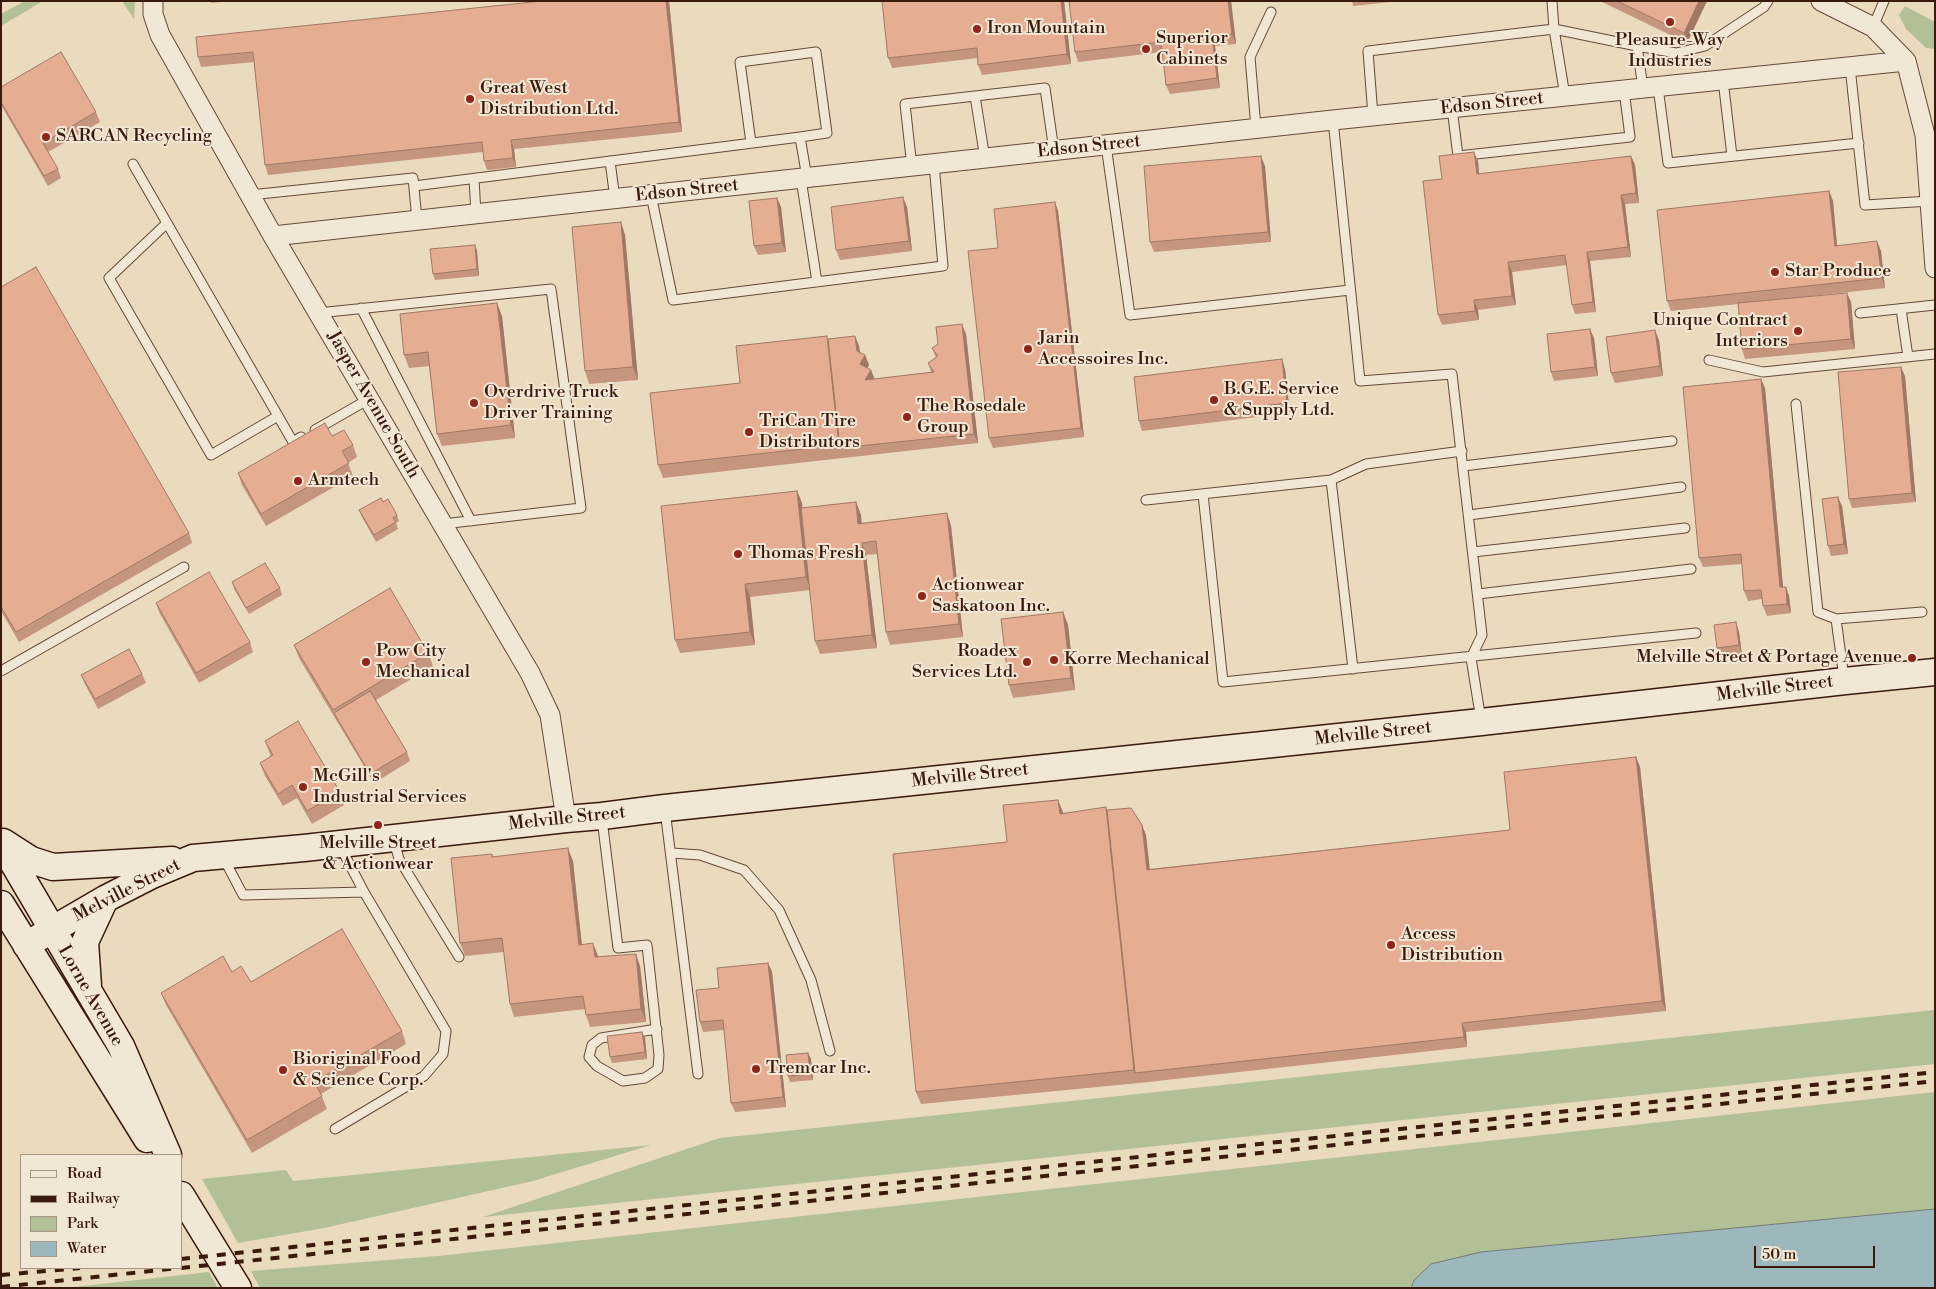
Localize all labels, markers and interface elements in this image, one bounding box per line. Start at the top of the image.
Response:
marker: Pleasure-Way Industries [1664,16,1676,28]
place label: Iron Mountain [987,18,1105,40]
marker: Iron Mountain [971,23,983,35]
place label: Superior Cabinets [1156,28,1228,70]
place label: Pleasure-Way Industries [1615,30,1725,72]
marker: Superior Cabinets [1140,43,1152,55]
place label: Great West Distribution Ltd. [480,78,618,120]
street label: Edson Street [1439,88,1545,120]
marker: Great West Distribution Ltd. [464,93,476,105]
place label: SARCAN Recycling [56,126,212,148]
marker: SARCAN Recycling [40,131,52,143]
street label: Edson Street [1036,131,1142,163]
street label: Edson Street [634,175,740,207]
place label: Star Produce [1785,261,1891,283]
marker: Star Produce [1769,266,1781,278]
place label: Unique Contract Interiors [1652,310,1788,352]
marker: Unique Contract Interiors [1792,325,1804,337]
street label: Jasper Avenue South [322,327,424,483]
place label: Jarin Accessoires Inc. [1038,328,1168,370]
marker: Jarin Accessoires Inc. [1022,343,1034,355]
place label: B.G.E. Service & Supply Ltd. [1224,379,1339,422]
place label: Overdrive Truck Driver Training [484,382,618,424]
marker: B.G.E. Service & Supply Ltd. [1208,394,1220,406]
place label: The Rosedale Group [917,396,1026,438]
marker: Overdrive Truck Driver Training [468,397,480,409]
place label: TriCan Tire Distributors [759,411,860,454]
marker: The Rosedale Group [901,411,913,423]
marker: TriCan Tire Distributors [743,426,755,438]
place label: Armtech [308,470,379,492]
marker: Armtech [292,475,304,487]
place label: Thomas Fresh [748,543,865,565]
marker: Thomas Fresh [732,548,744,560]
place label: Actionwear Saskatoon Inc. [932,575,1050,618]
marker: Actionwear Saskatoon Inc. [916,590,928,602]
place label: Pow City Mechanical [376,641,470,684]
place label: Roadex Services Ltd. [912,641,1017,684]
place label: Melville Street & Portage Avenue [1636,647,1902,669]
place label: Korre Mechanical [1064,649,1210,671]
marker: Melville Street & Portage Avenue [1906,652,1918,664]
marker: Korre Mechanical [1048,654,1060,666]
marker: Pow City Mechanical [360,656,372,668]
marker: Roadex Services Ltd. [1021,656,1033,668]
street label: Melville Street [1715,671,1835,707]
street label: Melville Street [1313,717,1433,751]
street label: Melville Street [910,759,1030,793]
place label: McGill's Industrial Services [313,766,467,809]
marker: McGill's Industrial Services [297,781,309,793]
street label: Melville Street [507,802,627,836]
marker: Melville Street & Actionwear [372,819,384,831]
place label: Melville Street & Actionwear [319,833,437,876]
street label: Melville Street [70,855,184,927]
place label: Access Distribution [1401,924,1503,966]
marker: Access Distribution [1385,939,1397,951]
street label: Lorne Avenue [52,942,128,1050]
place label: Bioriginal Food & Science Corp. [293,1049,423,1092]
place label: Tremcar Inc. [766,1058,871,1080]
marker: Tremcar Inc. [750,1063,762,1075]
marker: Bioriginal Food & Science Corp. [277,1064,289,1076]
legend [20,1154,182,1269]
text: Road [67,1164,102,1183]
text: Railway [67,1189,120,1208]
text: Park [67,1214,98,1233]
scale bar [1756,1236,1877,1268]
text: Water [67,1239,106,1258]
text: 50 m [1762,1245,1796,1264]

